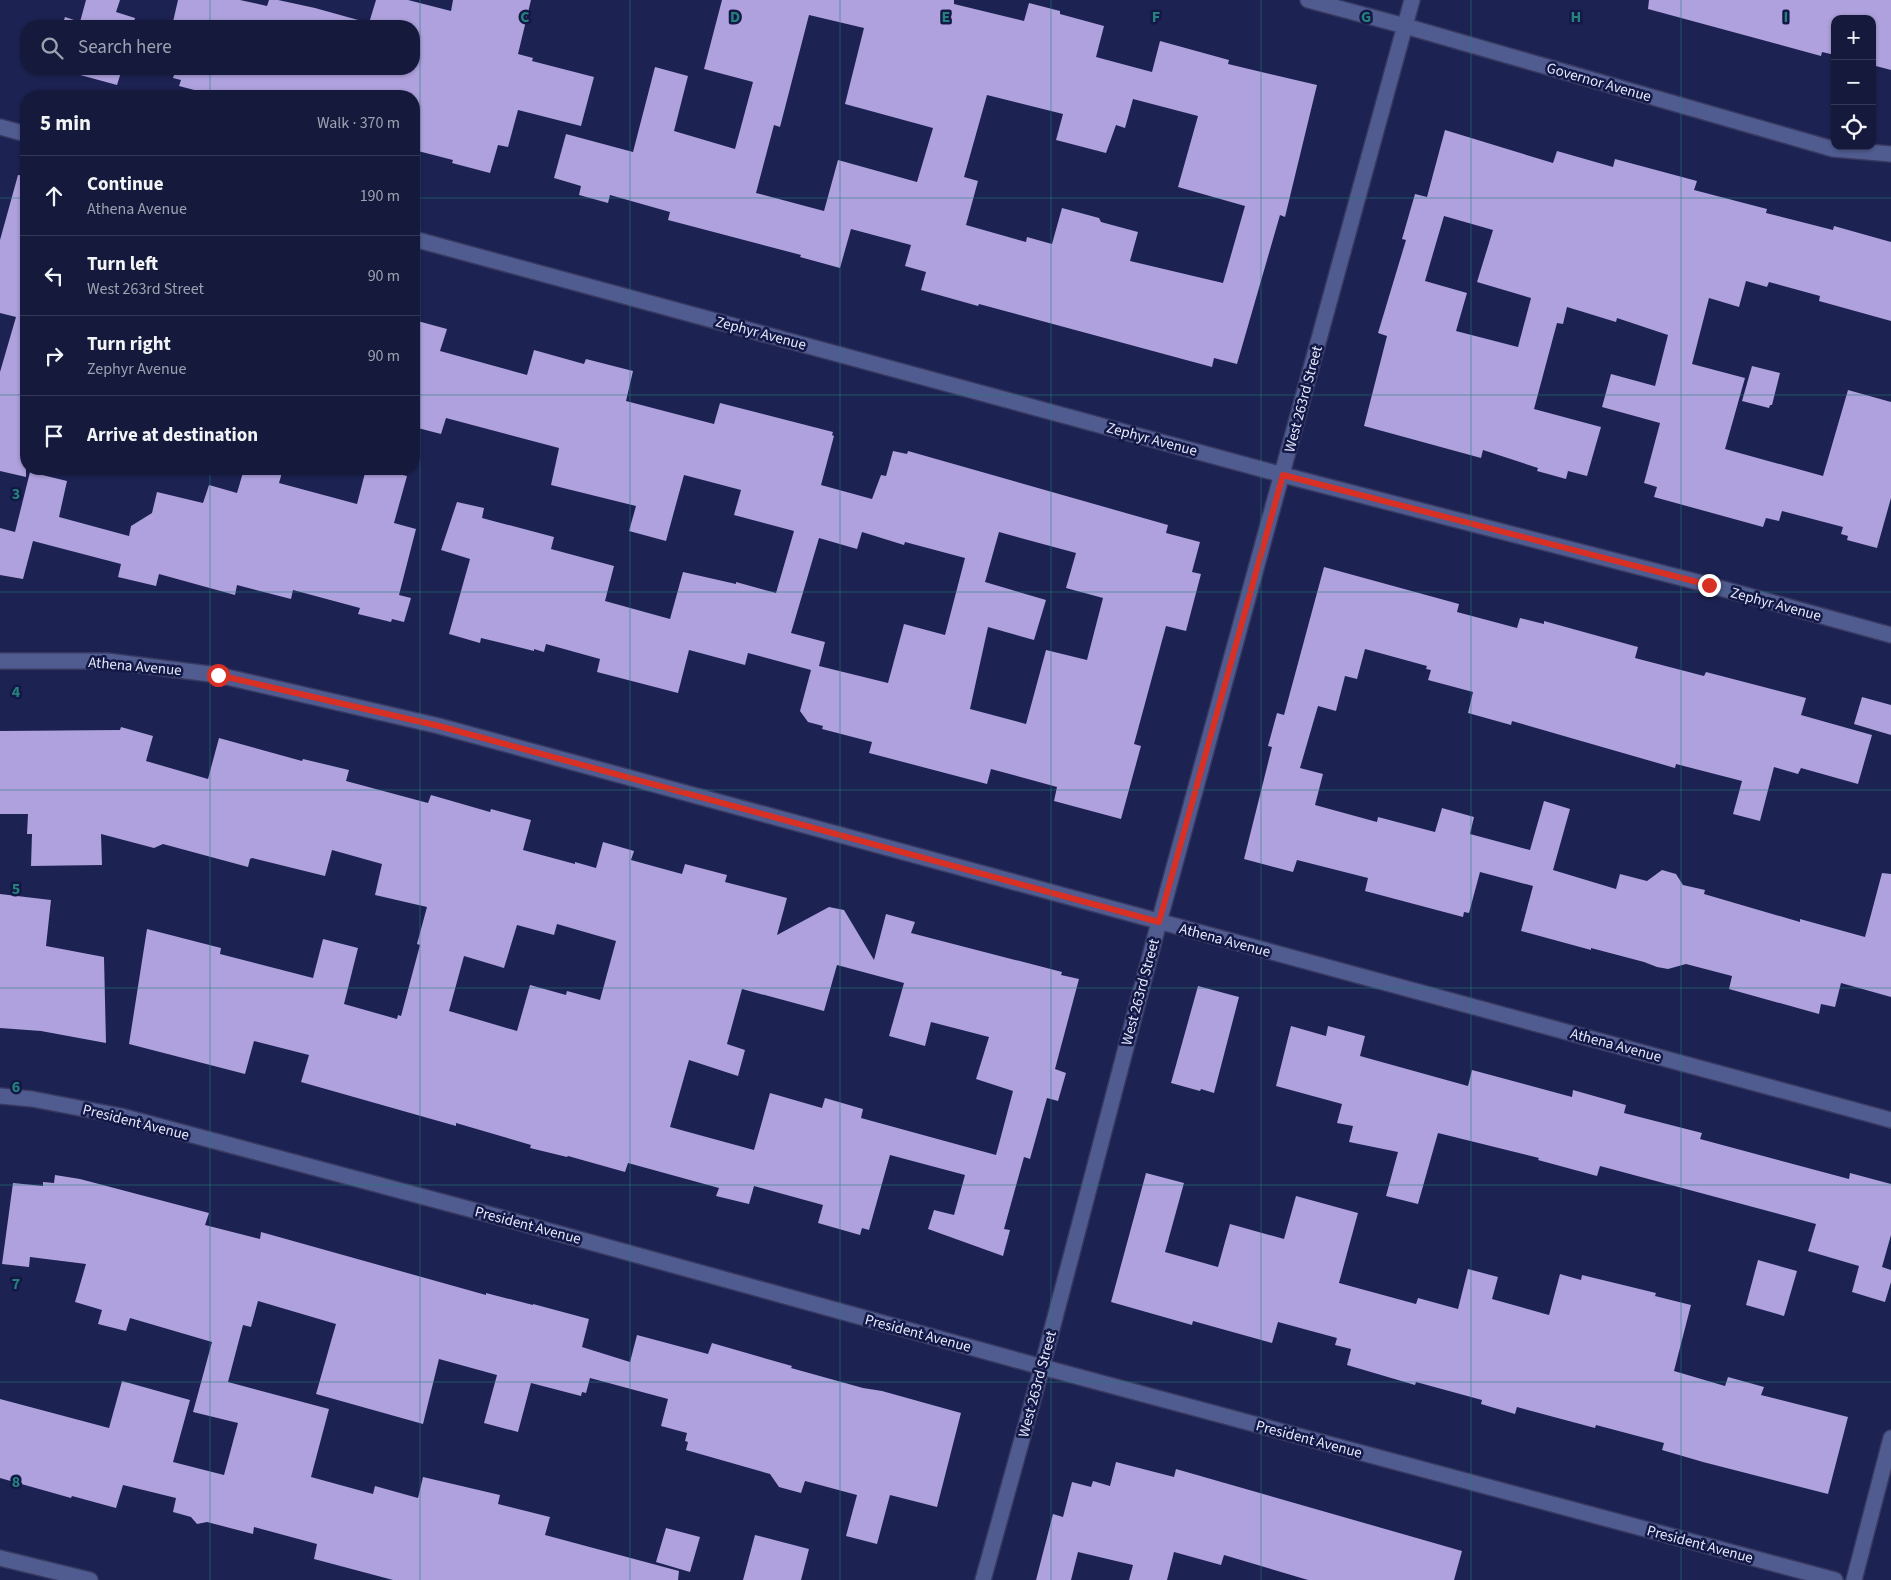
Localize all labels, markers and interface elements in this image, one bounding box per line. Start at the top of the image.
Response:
text: C [520,6,530,28]
text: D [730,6,740,28]
text: E [942,6,950,28]
text: F [1152,6,1160,28]
text: G [1361,6,1371,28]
text: H [1571,6,1581,28]
text: I [1784,6,1788,28]
map controls [1831,15,1876,150]
button: + [1831,15,1876,60]
search box [20,20,420,75]
icon: search [38,34,66,62]
text: Search here [78,34,172,61]
street label: Governor Avenue [1544,58,1654,107]
button: − [1831,60,1876,105]
button: locate [1831,105,1876,150]
text: 5 min [40,108,91,138]
text: Walk · 370 m [317,112,400,134]
text: Continue [87,171,164,198]
icon: ahead [40,182,68,210]
text: 190 m [360,185,400,207]
text: Athena Avenue [87,198,187,220]
text: Turn left [87,251,158,278]
icon: left [40,262,68,290]
text: 90 m [368,265,400,287]
text: West 263rd Street [87,278,204,300]
street label: Zephyr Avenue [713,311,809,356]
text: Turn right [87,331,171,358]
icon: right [40,342,68,370]
street label: West 263rd Street [1279,343,1328,455]
text: 90 m [368,345,400,367]
text: Zephyr Avenue [87,358,186,380]
street label: Zephyr Avenue [1104,417,1200,462]
icon: arrive [40,422,68,450]
text: Arrive at destination [87,422,258,449]
text: 3 [12,483,20,505]
route end [1698,574,1721,597]
street label: Zephyr Avenue [1728,582,1824,627]
street label: Athena Avenue [87,652,182,681]
route start [207,664,230,687]
text: 4 [12,681,21,703]
text: 5 [12,878,20,900]
street label: Athena Avenue [1177,918,1273,963]
street label: West 263rd Street [1116,936,1165,1048]
street label: Athena Avenue [1568,1023,1664,1068]
text: 6 [12,1076,20,1098]
street label: President Avenue [80,1099,191,1146]
street label: President Avenue [472,1201,583,1250]
text: 7 [12,1273,20,1295]
street label: President Avenue [862,1309,973,1358]
street label: West 263rd Street [1013,1328,1062,1440]
street label: President Avenue [1253,1415,1364,1464]
text: 8 [12,1471,20,1493]
street label: President Avenue [1644,1520,1755,1569]

